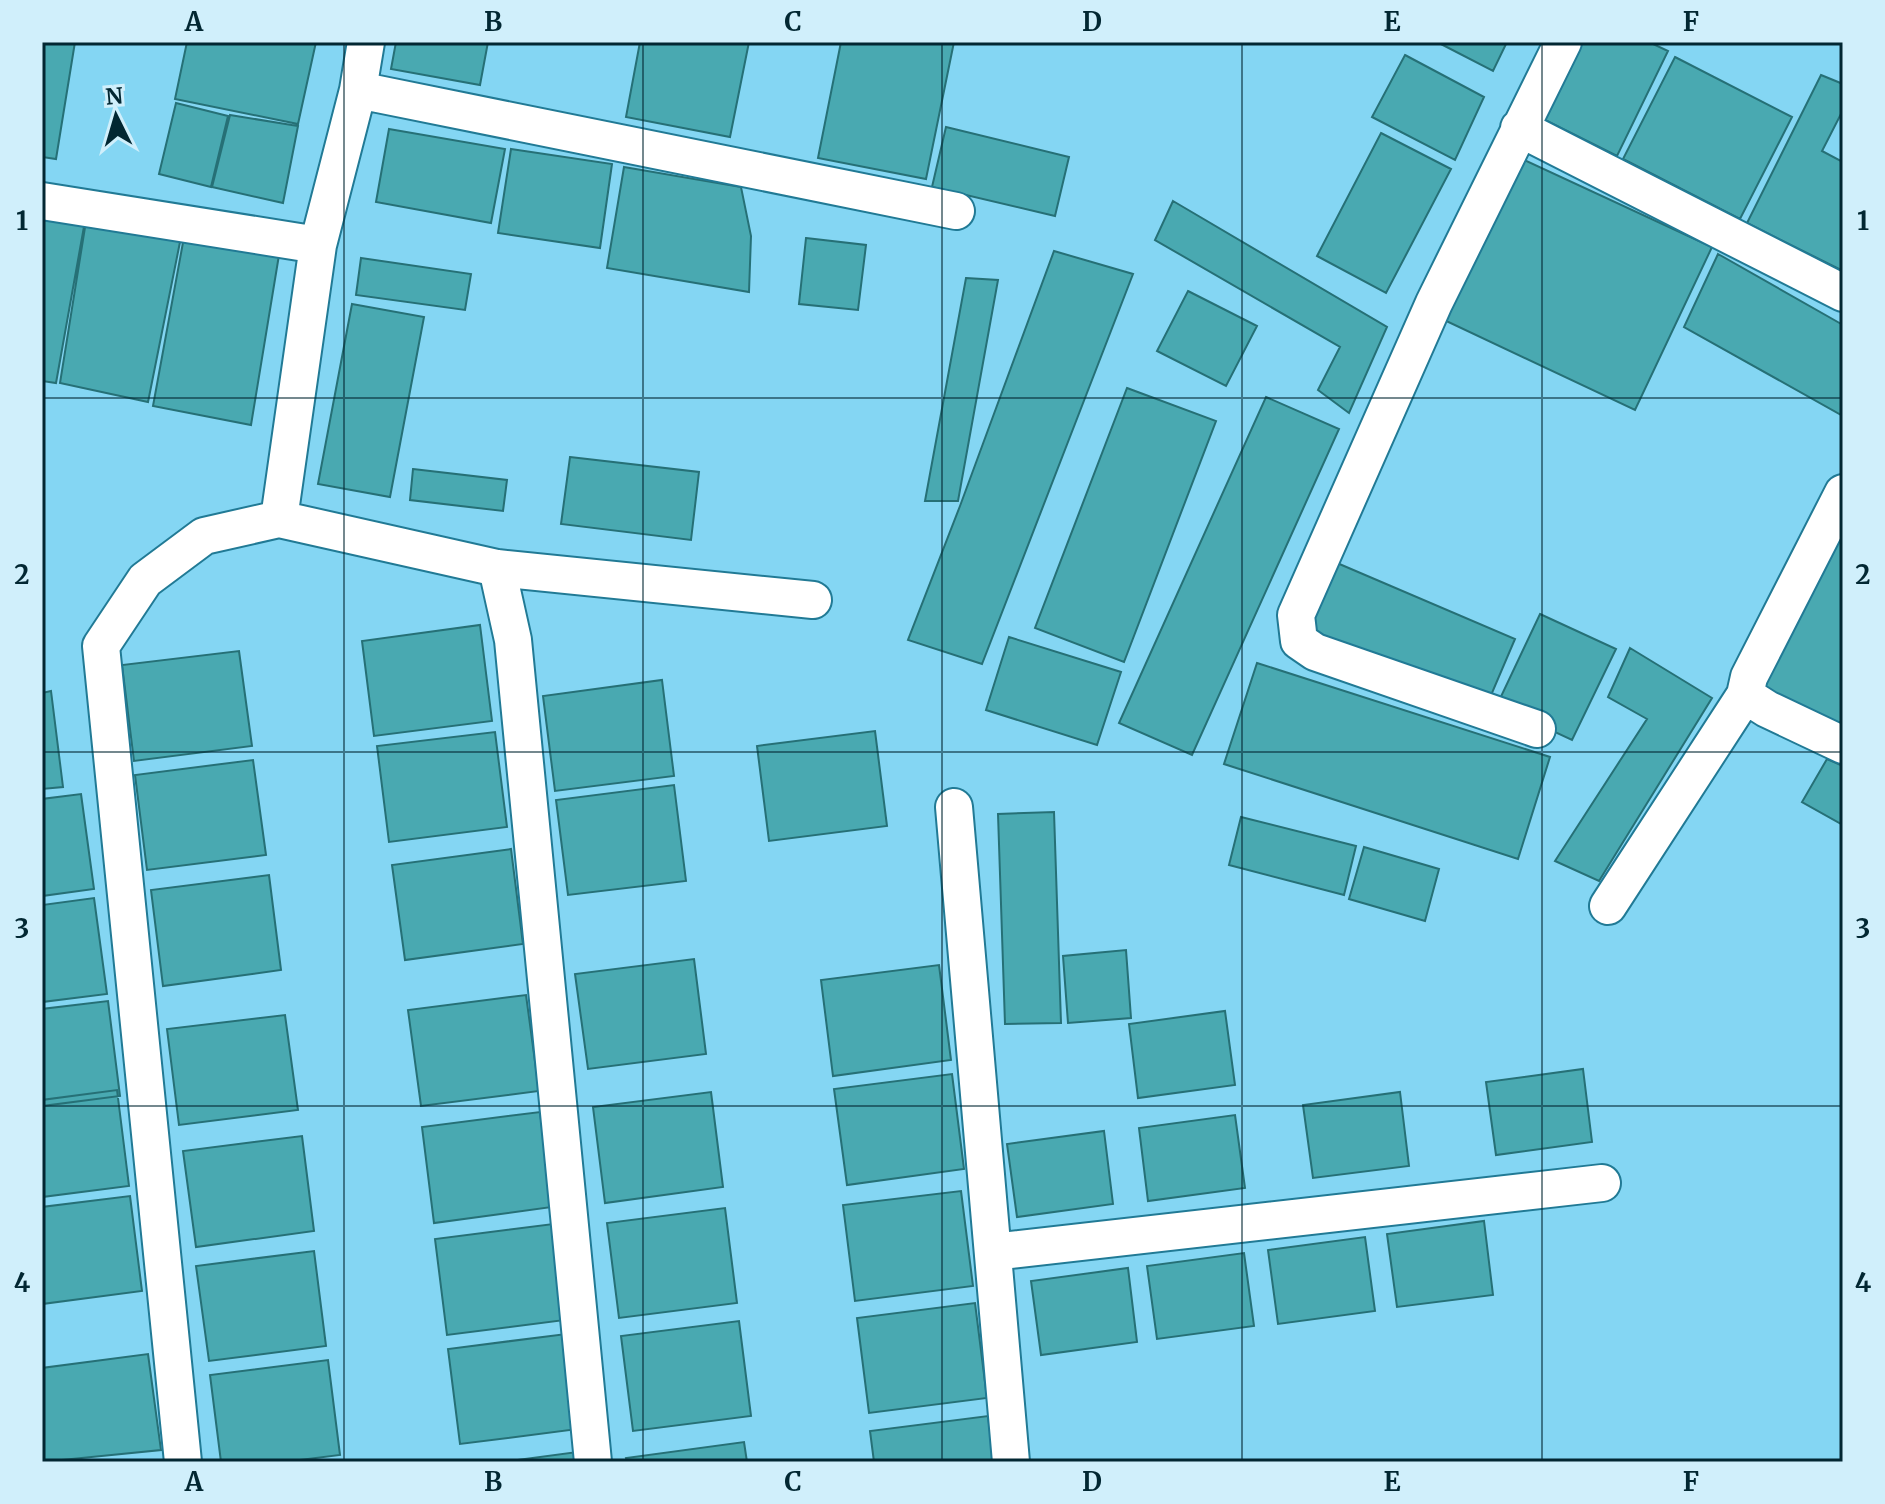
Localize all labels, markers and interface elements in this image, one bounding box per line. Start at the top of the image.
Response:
text: A [184,5,204,38]
text: B [484,5,502,38]
text: C [784,5,802,38]
text: D [1082,5,1102,38]
text: E [1384,5,1401,38]
text: F [1683,5,1699,38]
north arrow [76,76,156,156]
text: N [104,81,125,111]
text: 1 [16,204,28,237]
text: 1 [1857,204,1869,237]
text: 2 [14,558,30,591]
text: 2 [1855,558,1871,591]
text: 3 [15,912,29,945]
text: 3 [1856,912,1870,945]
text: 4 [14,1266,31,1299]
text: 4 [1855,1266,1872,1299]
text: A [184,1465,204,1498]
text: B [484,1465,502,1498]
text: C [784,1465,802,1498]
text: D [1082,1465,1102,1498]
text: E [1384,1465,1401,1498]
text: F [1683,1465,1699,1498]

